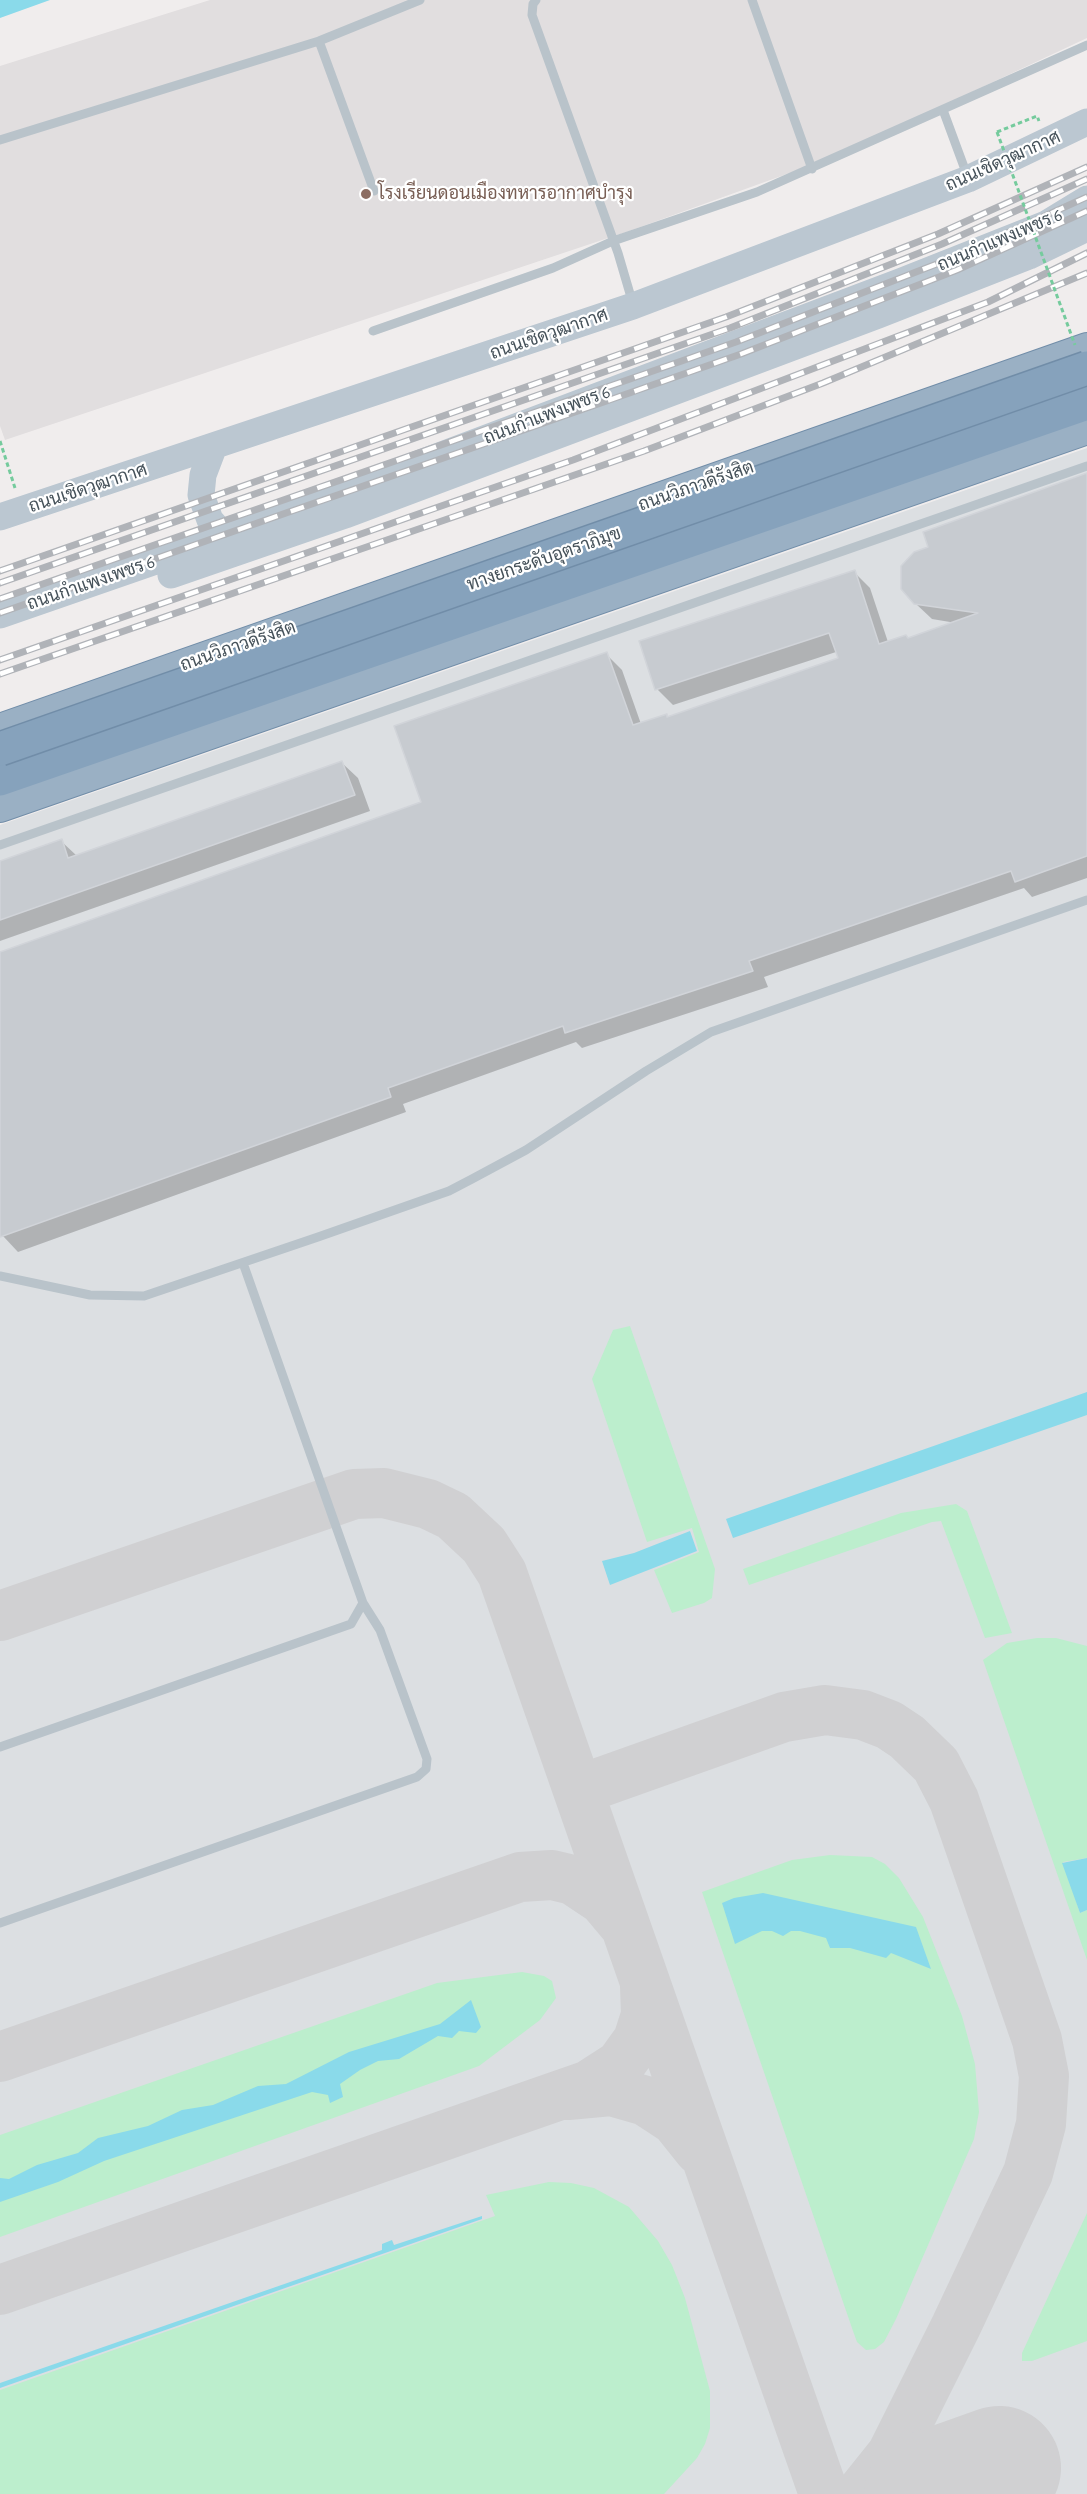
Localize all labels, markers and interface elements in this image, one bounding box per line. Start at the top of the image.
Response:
street label: ถนนเชิดวุฒากาศ [942,126,1064,196]
place label: โรงเรียนดอนเมืองทหารอากาศบำรุง [378,183,633,205]
marker: โรงเรียนดอนเมืองทหารอากาศบำรุง [359,187,373,201]
street label: ถนนกำแพงเพชร 6 [934,204,1066,276]
street label: ถนนเชิดวุฒากาศ [487,304,611,364]
street label: ถนนกำแพงเพชร 6 [481,381,613,449]
street label: ถนนวิภาวดีรังสิต [635,456,757,516]
street label: ถนนเชิดวุฒากาศ [26,459,150,517]
street label: ทางยกระดับอุตราภิมุข [464,522,624,596]
street label: ถนนกำแพงเพชร 6 [24,551,158,615]
street label: ถนนวิภาวดีรังสิต [177,616,299,676]

